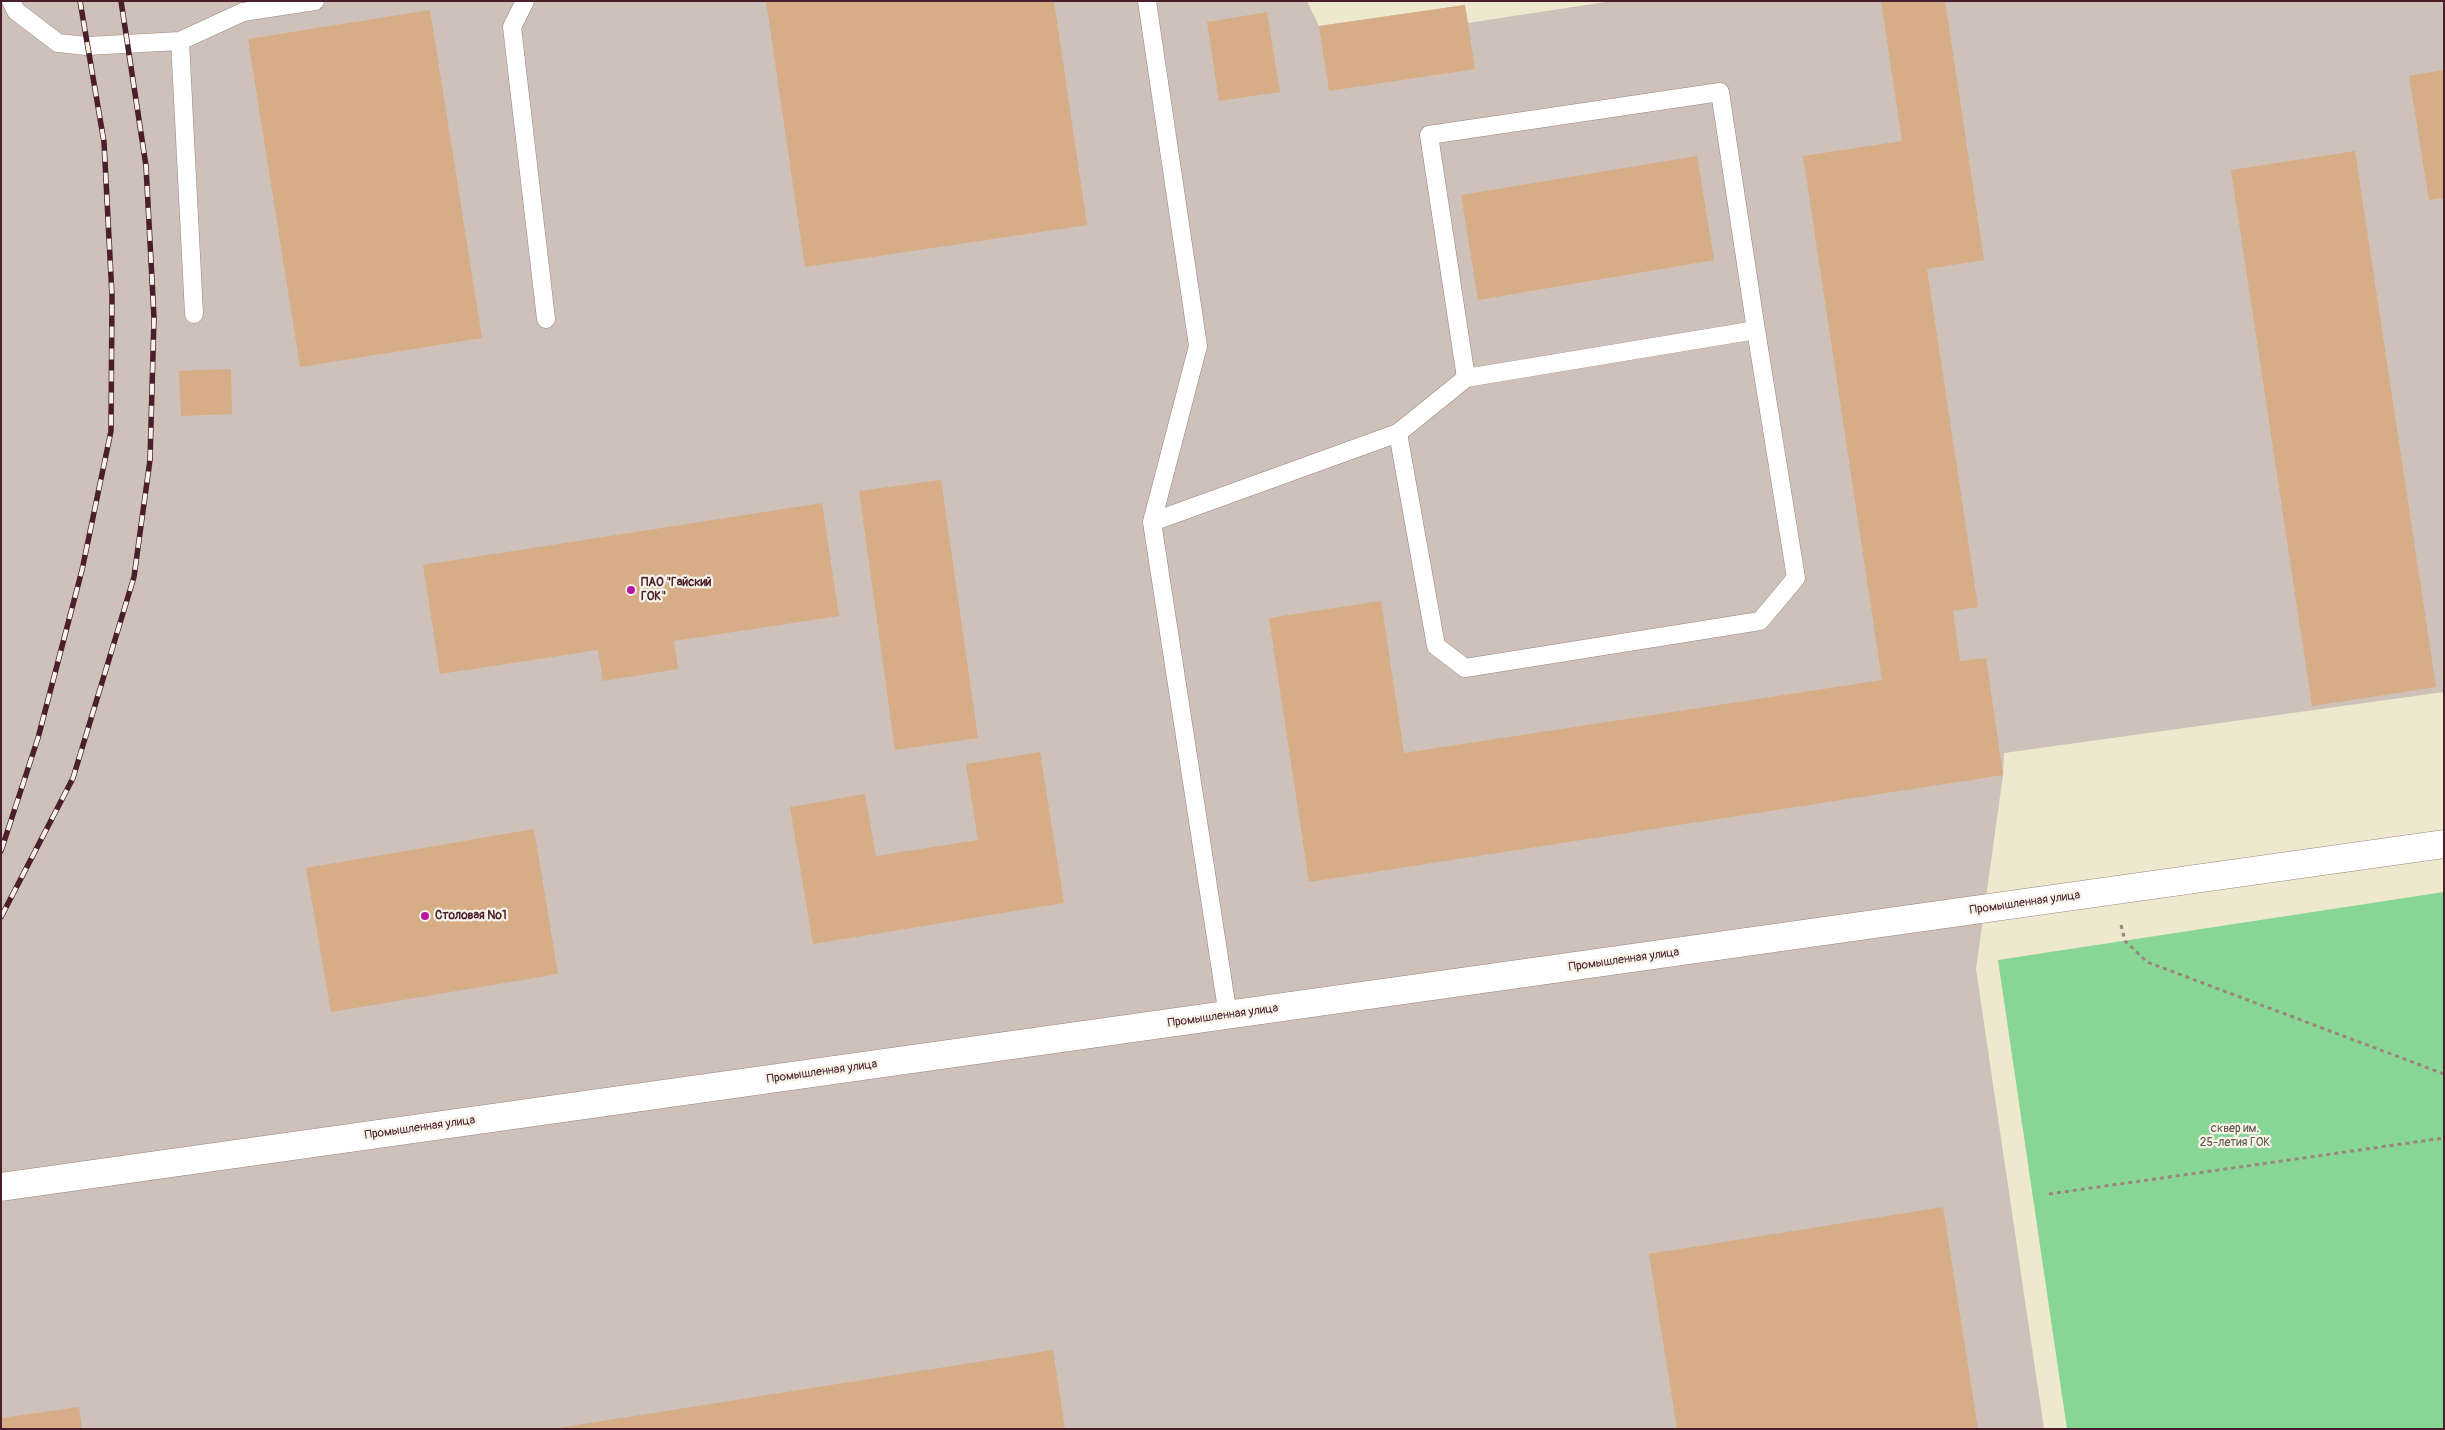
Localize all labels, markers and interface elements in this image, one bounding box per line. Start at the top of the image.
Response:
place label: ПАО "Гайский ГОК" [641,576,712,604]
marker: ПАО "Гайский ГОК" [625,584,637,596]
street label: Промышленная улица [1969,888,2081,918]
place label: Столовая №1 [435,909,507,923]
marker: Столовая №1 [419,910,431,922]
street label: Промышленная улица [1568,945,1680,975]
street label: Промышленная улица [1167,1001,1279,1031]
street label: Промышленная улица [766,1057,878,1087]
street label: Промышленная улица [364,1113,476,1143]
park label: сквер им. 25-летия ГОК [2200,1122,2270,1150]

